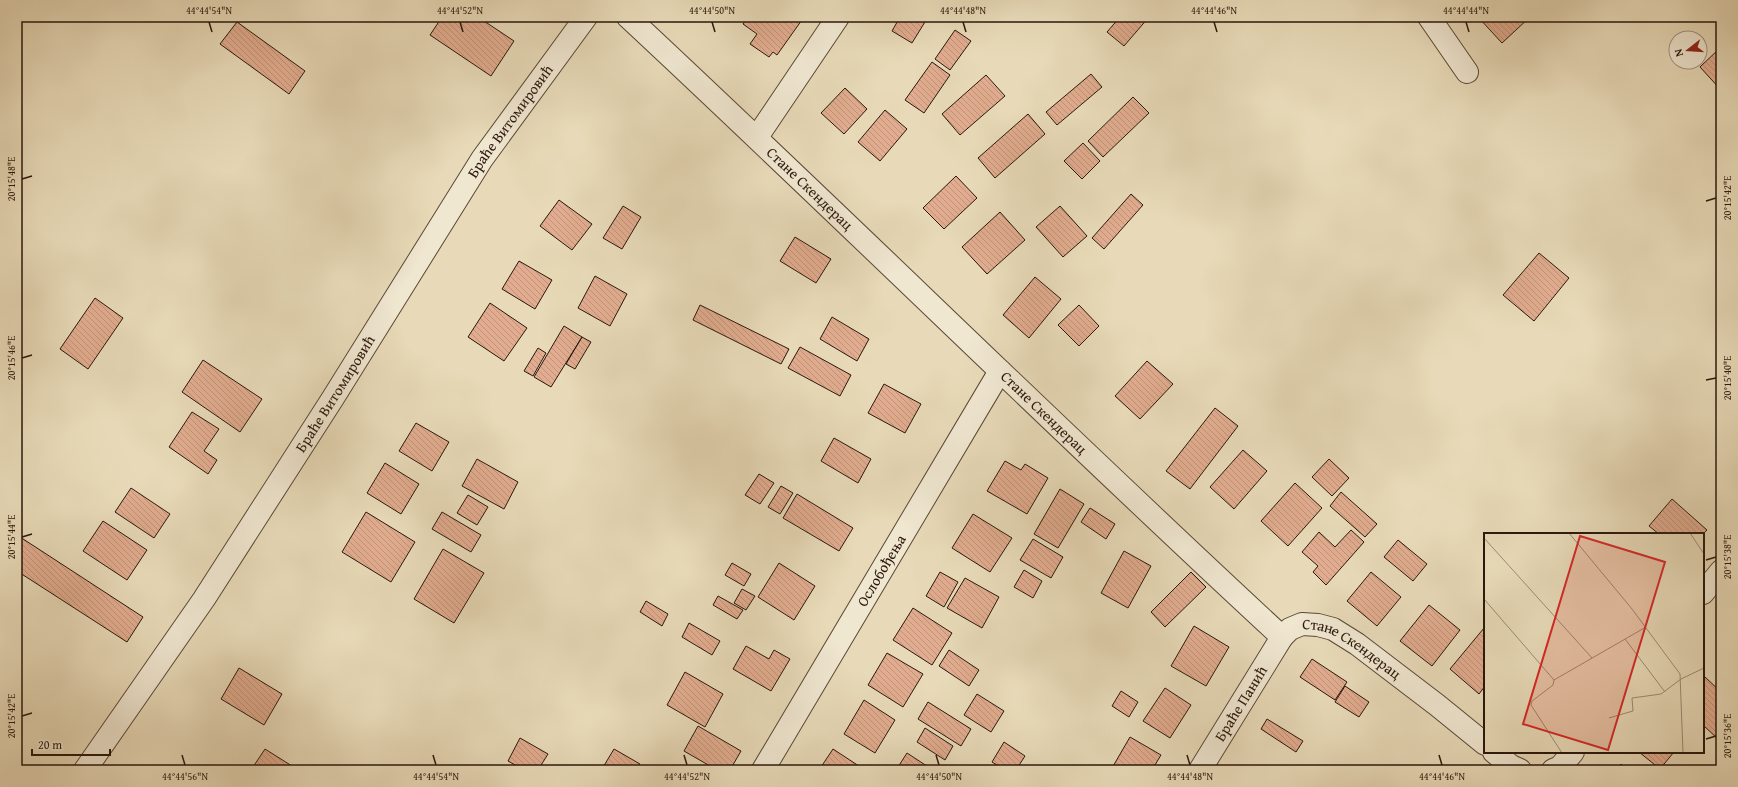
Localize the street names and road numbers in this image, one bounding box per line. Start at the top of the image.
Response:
street label: Браће Витомировић [462,60,558,182]
street label: Стане Скендерац [762,142,858,235]
street label: Браће Витомировић [290,330,380,456]
street label: Стане Скендерац [996,366,1092,459]
street label: Ослобођења [851,530,911,610]
street label: Стане Скендерац [1302,613,1406,684]
street label: Браће Панић [1209,661,1272,745]

